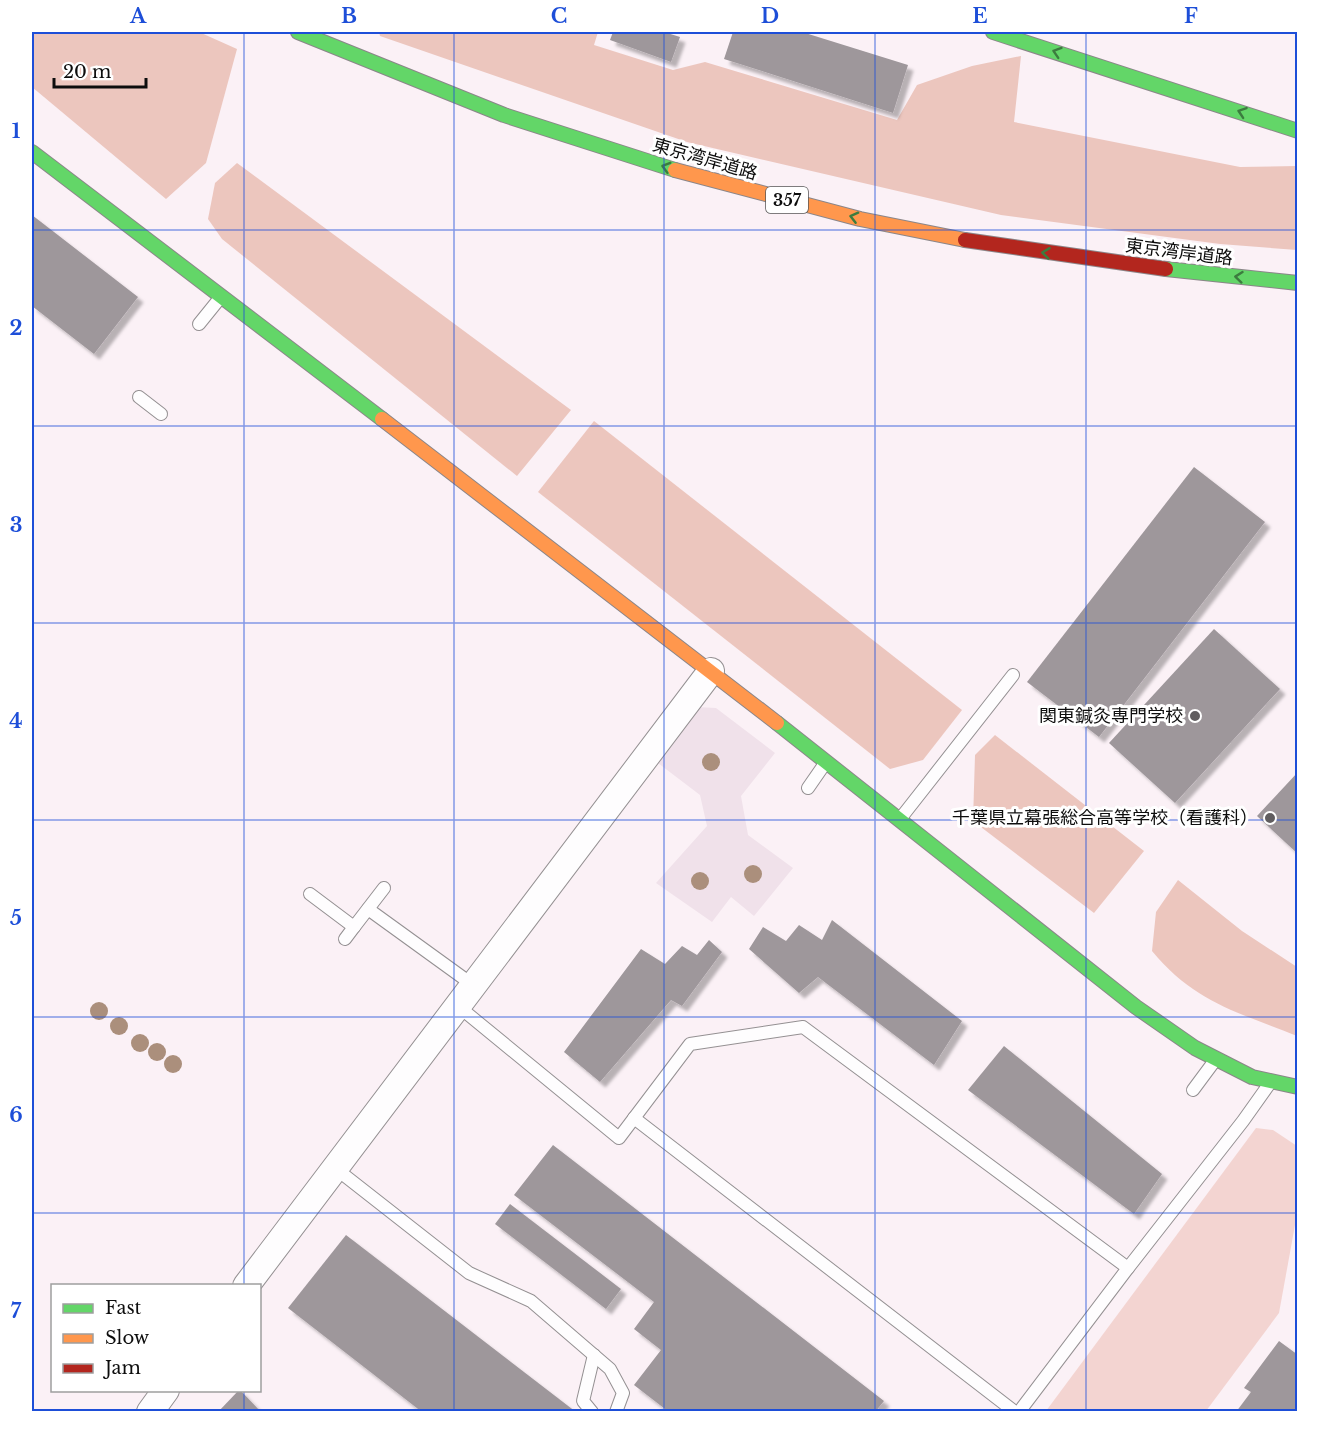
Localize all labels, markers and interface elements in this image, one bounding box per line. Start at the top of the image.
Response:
text: A [129,4,147,28]
text: B [341,4,357,28]
text: C [551,4,567,28]
text: D [761,4,779,28]
text: E [972,4,988,28]
text: F [1184,4,1198,28]
one-way arrow [1052,46,1063,59]
scale bar [54,51,146,89]
text: 20 m [63,61,111,83]
one-way arrow [1237,107,1248,120]
text: 1 [12,119,21,143]
street label: 東京湾岸道路 [650,134,760,184]
one-way arrow [661,162,672,174]
road number: 357 [766,187,808,213]
one-way arrow [849,212,859,225]
street label: 東京湾岸道路 [1124,235,1234,269]
one-way arrow [1041,247,1050,260]
one-way arrow [1235,271,1244,284]
text: 2 [9,316,23,340]
text: 3 [10,513,22,537]
place label: 関東鍼灸専門学校 [1039,705,1183,727]
text: 4 [9,709,23,733]
marker: 関東鍼灸専門学校 [1188,709,1202,723]
place label: 千葉県立幕張総合高等学校（看護科） [952,807,1258,829]
marker: 千葉県立幕張総合高等学校（看護科） [1263,811,1277,825]
text: 5 [10,906,22,930]
text: 6 [9,1103,23,1127]
legend [51,1284,261,1392]
text: Fast [105,1297,142,1319]
text: 7 [11,1299,22,1323]
text: Slow [105,1327,150,1349]
text: Jam [103,1357,141,1379]

